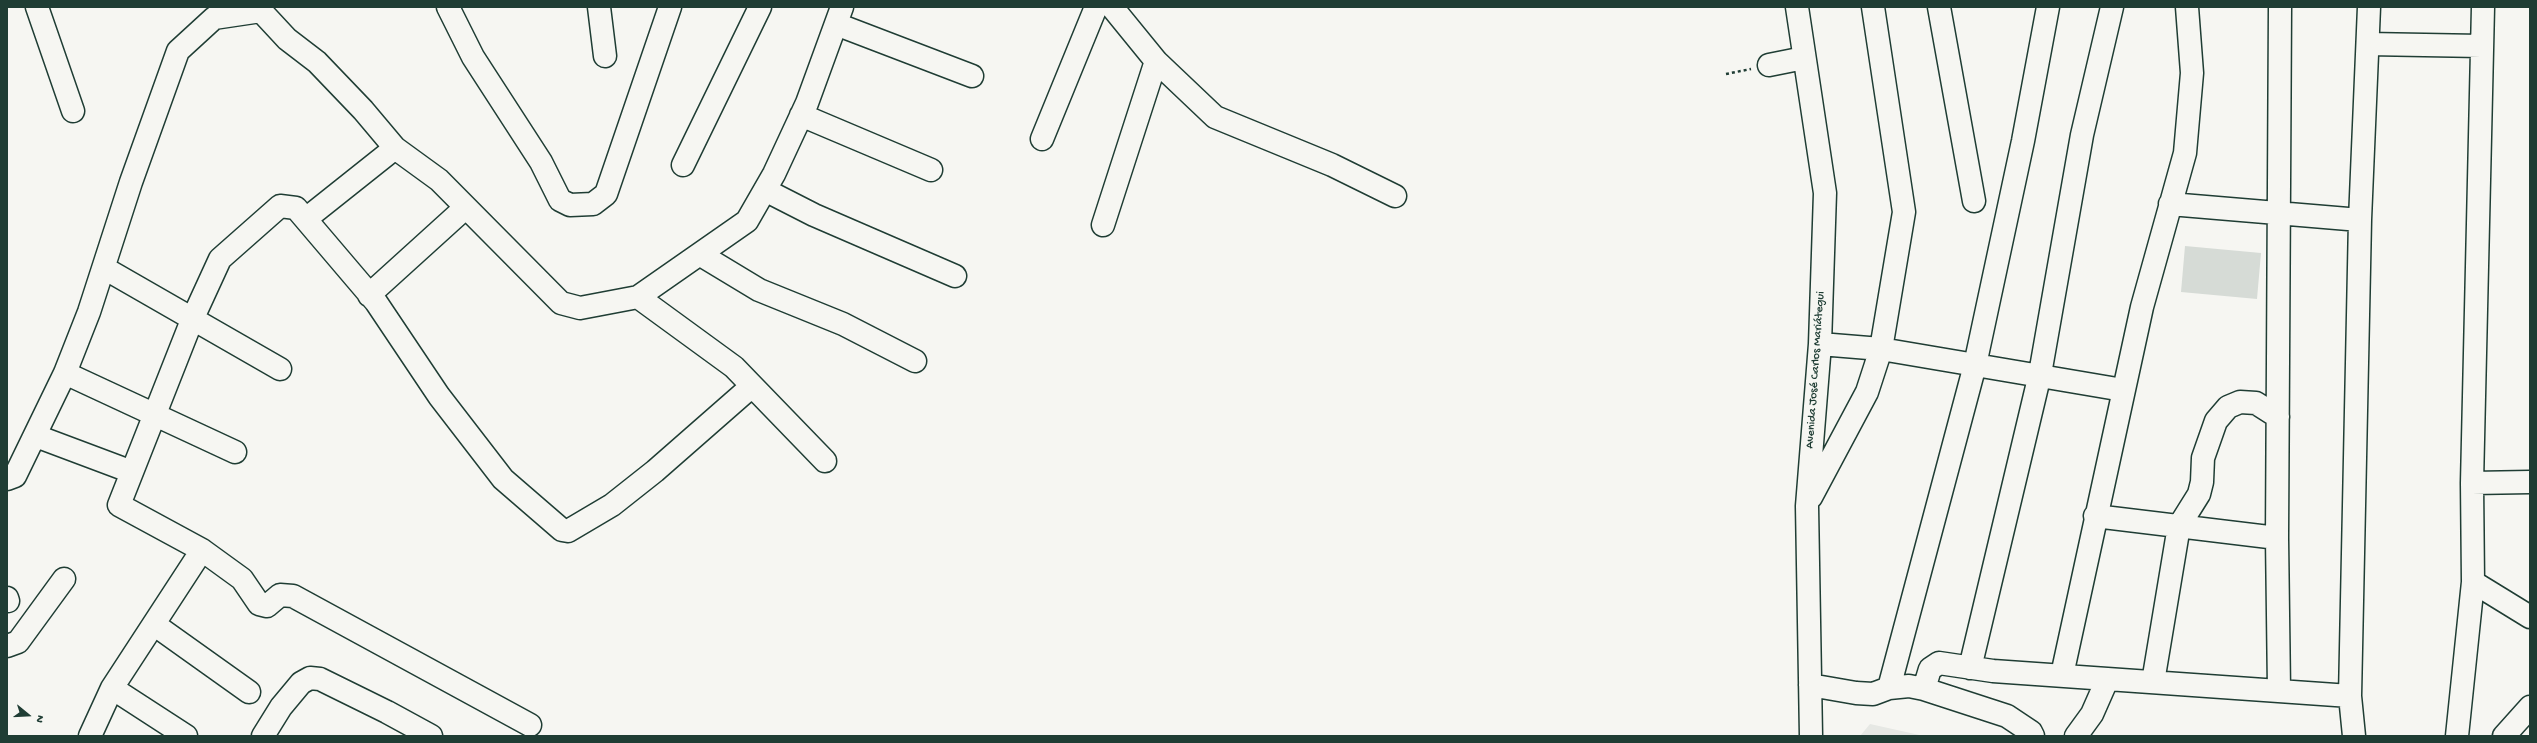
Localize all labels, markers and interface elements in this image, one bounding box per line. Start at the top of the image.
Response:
street label: Avenida José Carlos Mariátegui [1803,291,1829,449]
north arrow [8,695,48,735]
text: N [33,713,46,724]

